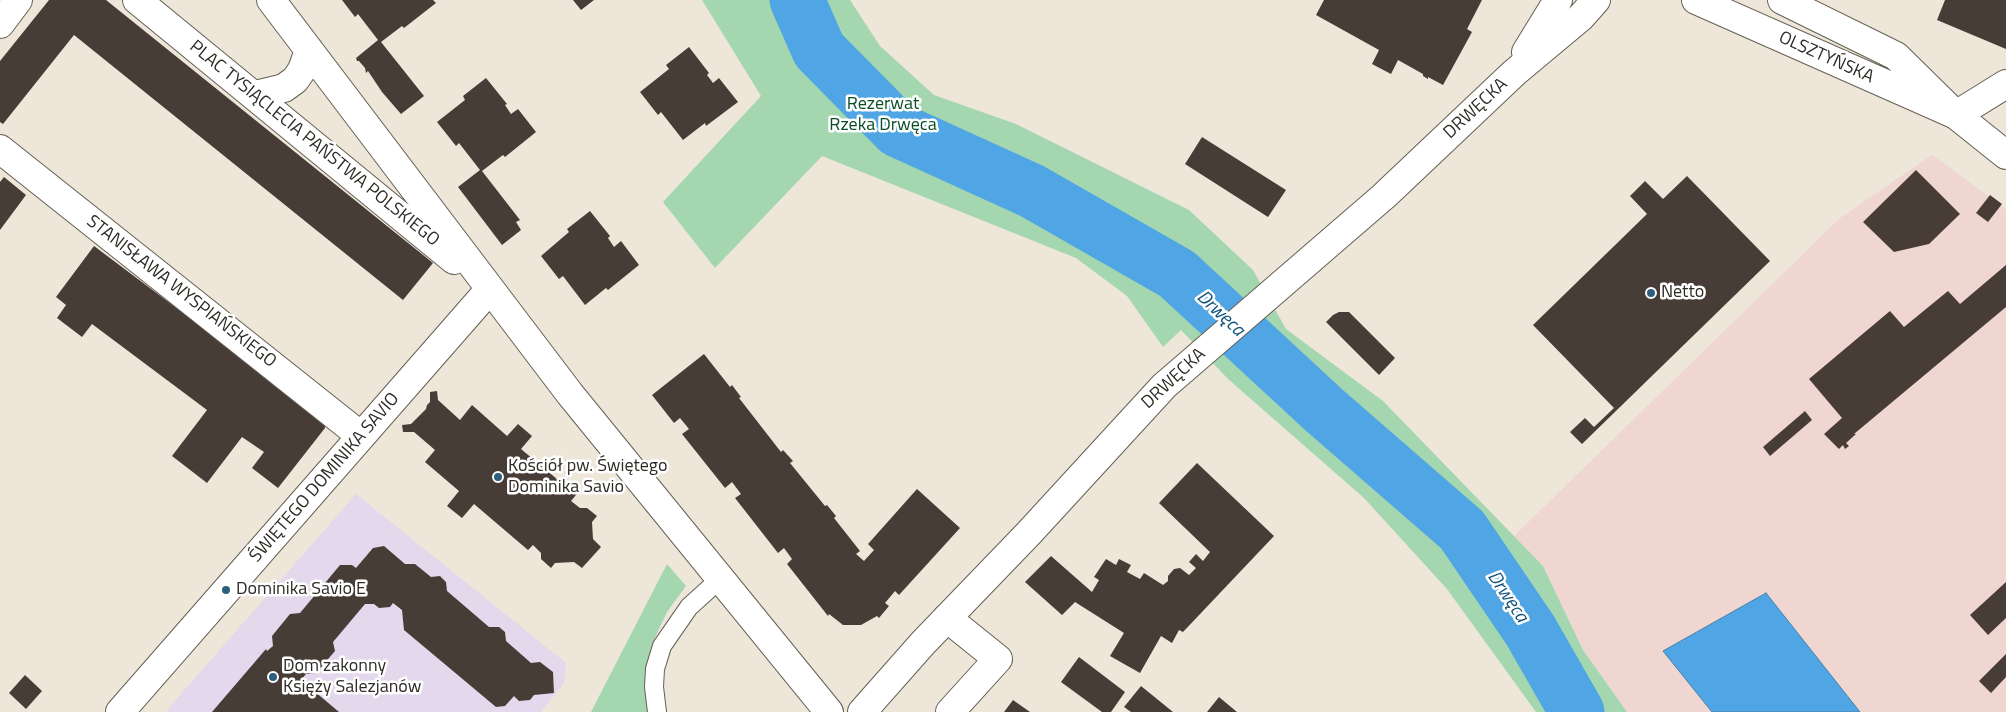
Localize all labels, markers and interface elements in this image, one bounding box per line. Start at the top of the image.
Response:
street label: OLSZTYŃSKA [1775,27,1877,89]
street label: PLAC TYSIĄCLECIA PAŃSTWA POLSKIEGO [185,36,443,252]
street label: DRWĘCKA [1440,74,1512,144]
park label: Rezerwat Rzeka Drwęca [829,94,937,136]
street label: STANISŁAWA WYSPIAŃSKIEGO [82,211,280,373]
place label: Netto [1661,282,1704,304]
water label: Drwęca [1191,286,1249,342]
marker: Netto [1645,287,1657,299]
street label: DRWĘCKA [1138,344,1210,414]
street label: ŚWIĘTEGO DOMINIKA SAVIO [246,389,404,567]
place label: Kościół pw. Świętego Dominika Savio [508,456,668,498]
marker: Kościół pw. Świętego Dominika Savio [492,471,504,483]
water label: Drwęca [1482,567,1532,627]
place label: Dominika Savio E [236,579,366,601]
marker: Dominika Savio E [220,584,232,596]
place label: Dom zakonny Księży Salezjanów [283,656,421,699]
marker: Dom zakonny Księży Salezjanów [267,671,279,683]

